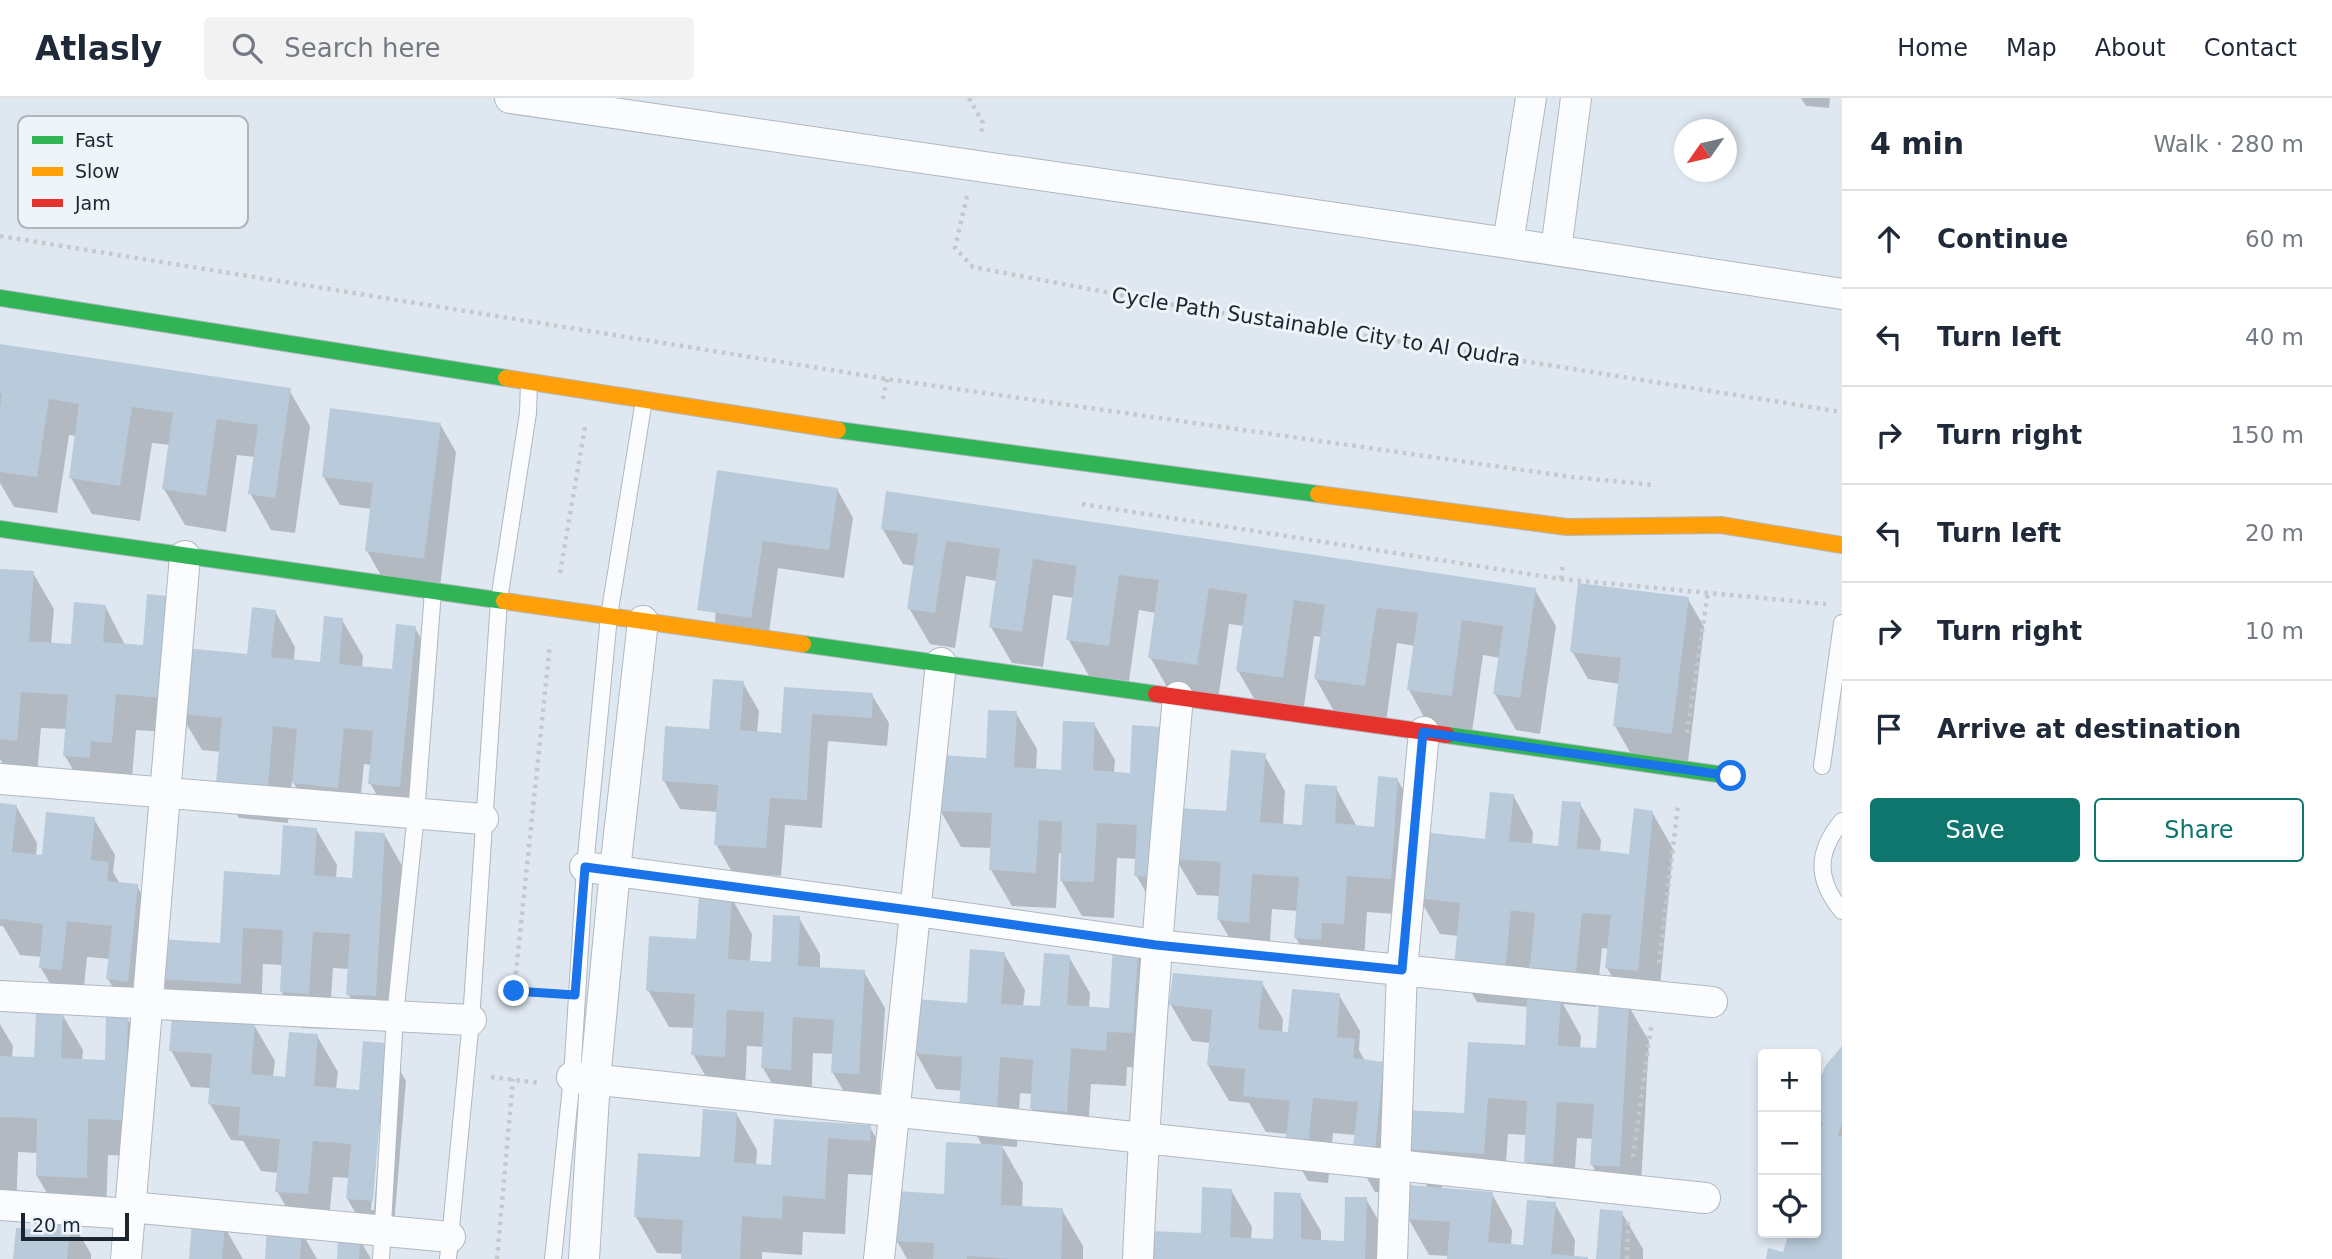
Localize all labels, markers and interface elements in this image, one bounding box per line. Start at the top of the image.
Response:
search box [204,17,694,80]
text: Atlasly [35,29,162,68]
icon: search [228,29,266,67]
text: Search here [284,33,441,63]
text: Home [1897,34,1968,62]
text: Map [2006,34,2057,62]
text: About [2095,34,2166,62]
text: Contact [2204,34,2297,62]
legend [18,116,248,228]
north arrow [1674,119,1737,182]
text: 4 min [1870,126,1964,161]
text: Fast [75,129,113,151]
text: Walk · 280 m [2153,131,2304,157]
text: Slow [75,160,120,182]
text: Jam [74,192,111,214]
icon: ahead [1870,220,1908,258]
text: Continue [1937,224,2068,254]
text: 60 m [2245,226,2304,252]
street label: Cycle Path Sustainable City to Al Qudra [1110,283,1522,371]
icon: left [1870,318,1908,356]
text: Turn left [1937,322,2061,352]
text: 40 m [2245,324,2304,350]
icon: right [1870,416,1908,454]
text: Turn right [1937,420,2082,450]
text: 150 m [2230,422,2304,448]
icon: left [1870,514,1908,552]
text: Turn left [1937,518,2061,548]
text: 20 m [2245,520,2304,546]
icon: right [1870,612,1908,650]
text: Turn right [1937,616,2082,646]
text: 10 m [2245,618,2304,644]
icon: arrive [1870,710,1908,748]
text: Arrive at destination [1937,714,2241,744]
route start [1715,760,1746,791]
button: Save [1870,798,2080,862]
button: Share [2094,798,2304,862]
route end [498,975,529,1006]
map controls [1758,1049,1821,1238]
button: + [1758,1049,1821,1112]
button: − [1758,1112,1821,1175]
button: locate [1758,1175,1821,1238]
scale bar [21,1210,130,1242]
text: 20 m [32,1214,81,1236]

